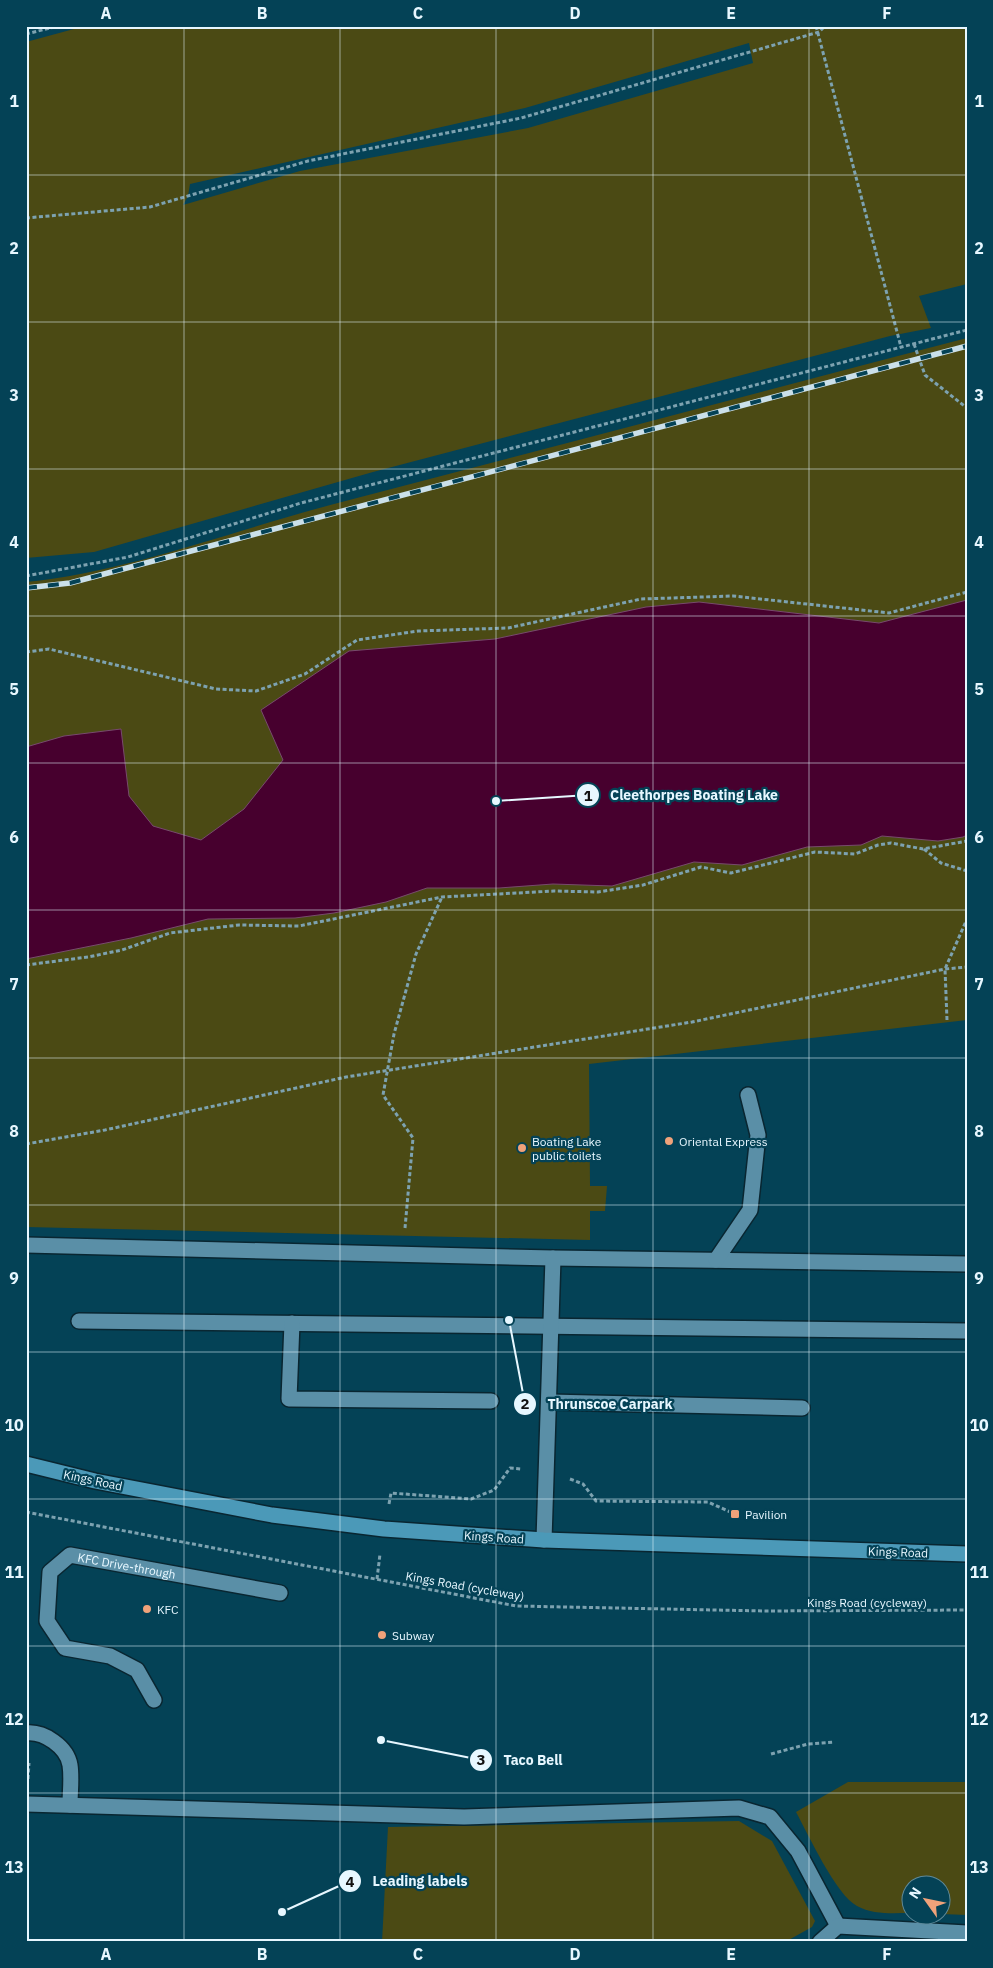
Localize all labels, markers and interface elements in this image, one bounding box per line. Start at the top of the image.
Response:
text: A [101,3,112,23]
text: B [257,3,268,23]
text: C [413,3,423,23]
text: D [569,3,581,23]
text: E [726,3,736,23]
text: F [882,3,892,23]
text: 1 [9,91,19,111]
text: 1 [974,91,984,111]
text: 2 [9,238,19,258]
text: 2 [974,238,984,258]
text: 3 [9,385,19,405]
text: 3 [974,385,984,405]
text: 4 [9,532,19,552]
text: 4 [974,532,984,552]
text: 5 [9,679,19,699]
text: 5 [974,679,984,699]
callout: Cleethorpes Boating Lake [575,781,788,810]
text: 1 [583,786,593,805]
text: Cleethorpes Boating Lake [610,786,778,804]
text: 6 [9,827,19,847]
text: 6 [974,827,984,847]
text: 7 [9,974,19,994]
text: 7 [974,974,984,994]
text: 8 [9,1121,19,1141]
text: 8 [974,1121,984,1141]
place label: Boating Lake public toilets [532,1134,602,1163]
place label: Oriental Express [679,1134,768,1149]
marker: Oriental Express [663,1135,675,1147]
marker: Boating Lake public toilets [516,1142,528,1154]
text: 9 [9,1268,19,1288]
text: 9 [974,1268,984,1288]
callout: Thrunscoe Carpark [512,1390,682,1419]
text: 2 [520,1394,530,1413]
text: Thrunscoe Carpark [547,1395,673,1413]
text: 10 [4,1415,24,1435]
text: 10 [969,1415,989,1435]
street label: Kings Road [62,1466,124,1494]
place label: Pavilion [745,1507,787,1522]
marker: Pavilion [729,1508,741,1520]
street label: Kings Road [464,1527,524,1547]
street label: Kings Road [868,1543,928,1561]
street label: KFC Drive-through [76,1549,177,1581]
text: 11 [4,1562,24,1582]
text: 11 [969,1562,989,1582]
street label: Kings Road (cycleway) [405,1568,525,1604]
street label: Kings Road (cycleway) [807,1595,927,1610]
place label: KFC [157,1602,179,1617]
marker: KFC [141,1603,153,1615]
place label: Subway [392,1628,434,1643]
marker: Subway [376,1629,388,1641]
text: 12 [4,1709,24,1729]
text: 12 [969,1709,989,1729]
callout: Taco Bell [468,1745,572,1774]
text: 3 [476,1750,486,1769]
text: Taco Bell [503,1751,563,1769]
text: 13 [4,1857,24,1877]
text: 13 [969,1857,989,1877]
callout: Leading labels [338,1867,478,1896]
text: 4 [345,1872,355,1891]
text: Leading labels [373,1872,467,1890]
north arrow [900,1876,950,1926]
text: N [905,1884,925,1902]
text: A [101,1944,112,1964]
text: B [257,1944,268,1964]
text: C [413,1944,423,1964]
text: D [569,1944,581,1964]
text: E [726,1944,736,1964]
text: F [882,1944,892,1964]

